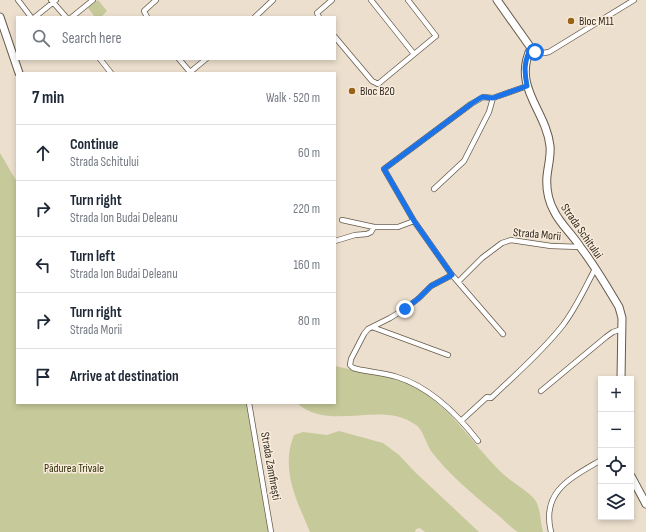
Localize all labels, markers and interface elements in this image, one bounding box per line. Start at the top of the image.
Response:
place label: Bloc M11 [579,14,615,29]
search box [16,16,336,60]
marker: Bloc M11 [566,16,576,26]
icon: search [30,27,52,49]
text: Search here [62,29,122,48]
route start [526,43,544,61]
place label: Bloc B20 [360,84,395,99]
marker: Bloc B20 [347,86,357,96]
text: 7 min [32,88,64,108]
text: Walk · 520 m [266,90,320,106]
text: Continue [70,135,119,154]
icon: ahead [32,142,54,164]
text: 60 m [298,145,320,161]
text: Strada Schitului [70,154,139,170]
text: Turn right [70,191,122,210]
icon: right [32,198,54,220]
text: 220 m [293,201,320,217]
street label: Strada Schitului [557,201,606,262]
text: Strada Ion Budai Deleanu [70,210,178,226]
street label: Strada Morii [512,225,562,244]
text: Turn left [70,247,115,266]
icon: left [32,254,54,276]
text: 160 m [294,257,320,273]
text: Strada Ion Budai Deleanu [70,266,178,282]
route end [396,300,414,318]
text: Turn right [70,303,122,322]
icon: right [32,310,54,332]
text: 80 m [298,313,320,329]
text: Strada Morii [70,322,122,338]
icon: arrive [32,366,54,388]
text: Arrive at destination [70,367,179,386]
map controls [598,376,634,520]
button: + [598,376,634,412]
button: − [598,412,634,448]
street label: Strada Zamfirești [257,431,284,501]
button: locate [598,448,634,484]
park label: Pădurea Trivale [44,461,104,476]
button: layers [598,484,634,520]

